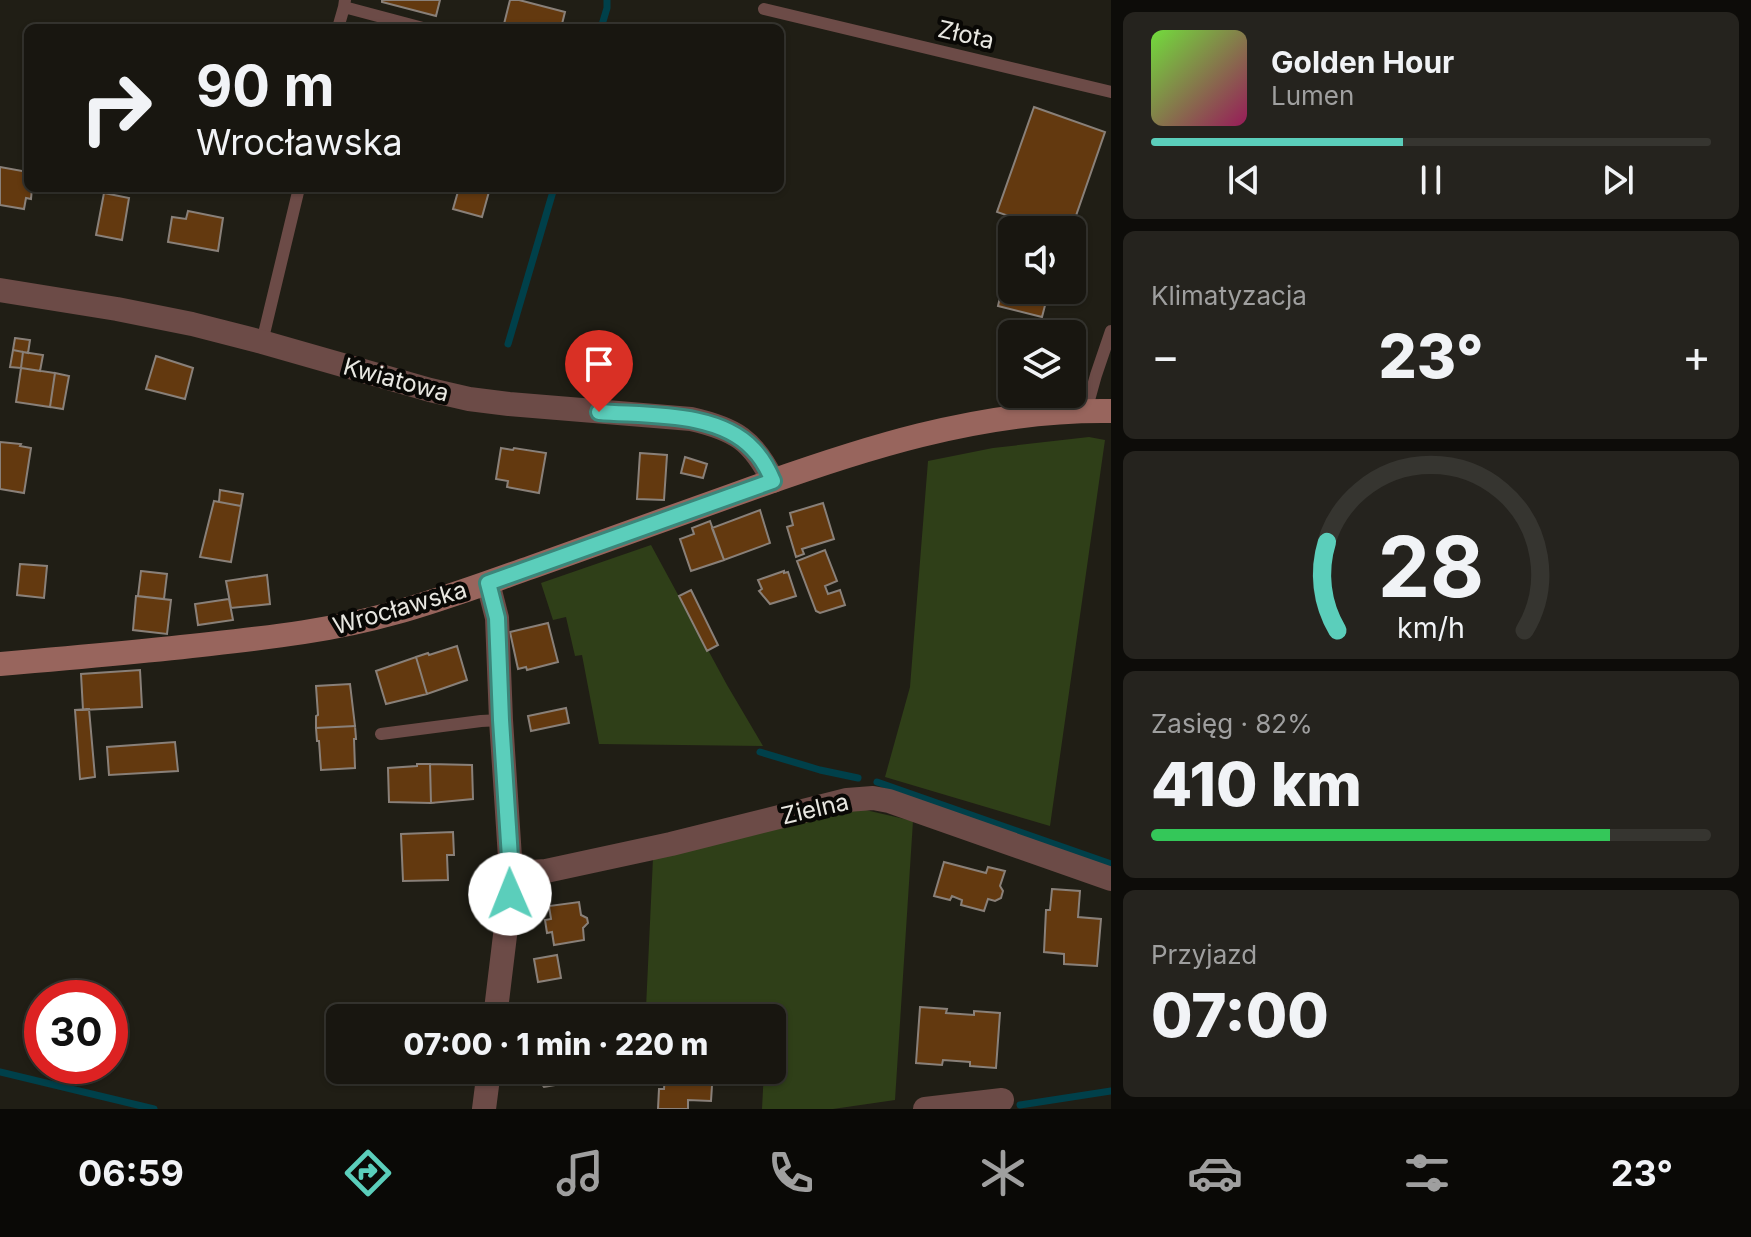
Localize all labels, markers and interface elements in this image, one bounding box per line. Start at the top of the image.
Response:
street label: Złota [935,14,997,55]
text: Golden Hour [1271,44,1454,80]
text: 90 m [196,52,335,120]
icon: right [64,56,168,160]
text: Lumen [1271,80,1354,111]
text: Wrocławska [196,120,403,164]
icon: previous [1222,158,1266,202]
icon: pause [1409,158,1453,202]
icon: next [1596,158,1640,202]
map controls [998,216,1086,408]
button: sound [998,216,1086,304]
text: Klimatyzacja [1151,280,1307,311]
button: layers [998,320,1086,408]
text: 23° [1378,320,1484,392]
text: − [1151,329,1180,383]
text: + [1682,329,1711,383]
pin [565,330,633,412]
icon: arrive [577,342,621,386]
street label: Kwiatowa [340,352,452,408]
text: 28 [1378,515,1484,616]
street label: Wrocławska [330,575,470,640]
text: km/h [1397,610,1465,645]
text: Zasięg · 82% [1151,708,1313,739]
text: 410 km [1151,748,1362,820]
street label: Zielna [778,787,851,830]
position arrow [468,852,552,936]
text: Przyjazd [1151,939,1257,970]
text: 07:00 [1151,979,1329,1051]
speed limit sign: 30 [24,980,128,1084]
text: 07:00 · 1 min · 220 m [404,1026,708,1062]
icon: directions [340,1145,396,1201]
icon: music [552,1145,608,1201]
icon: phone [763,1145,819,1201]
icon: climate [975,1145,1031,1201]
icon: car [1187,1145,1243,1201]
icon: filters [1399,1145,1455,1201]
text: 06:59 [78,1151,184,1195]
text: 23° [1611,1151,1673,1195]

